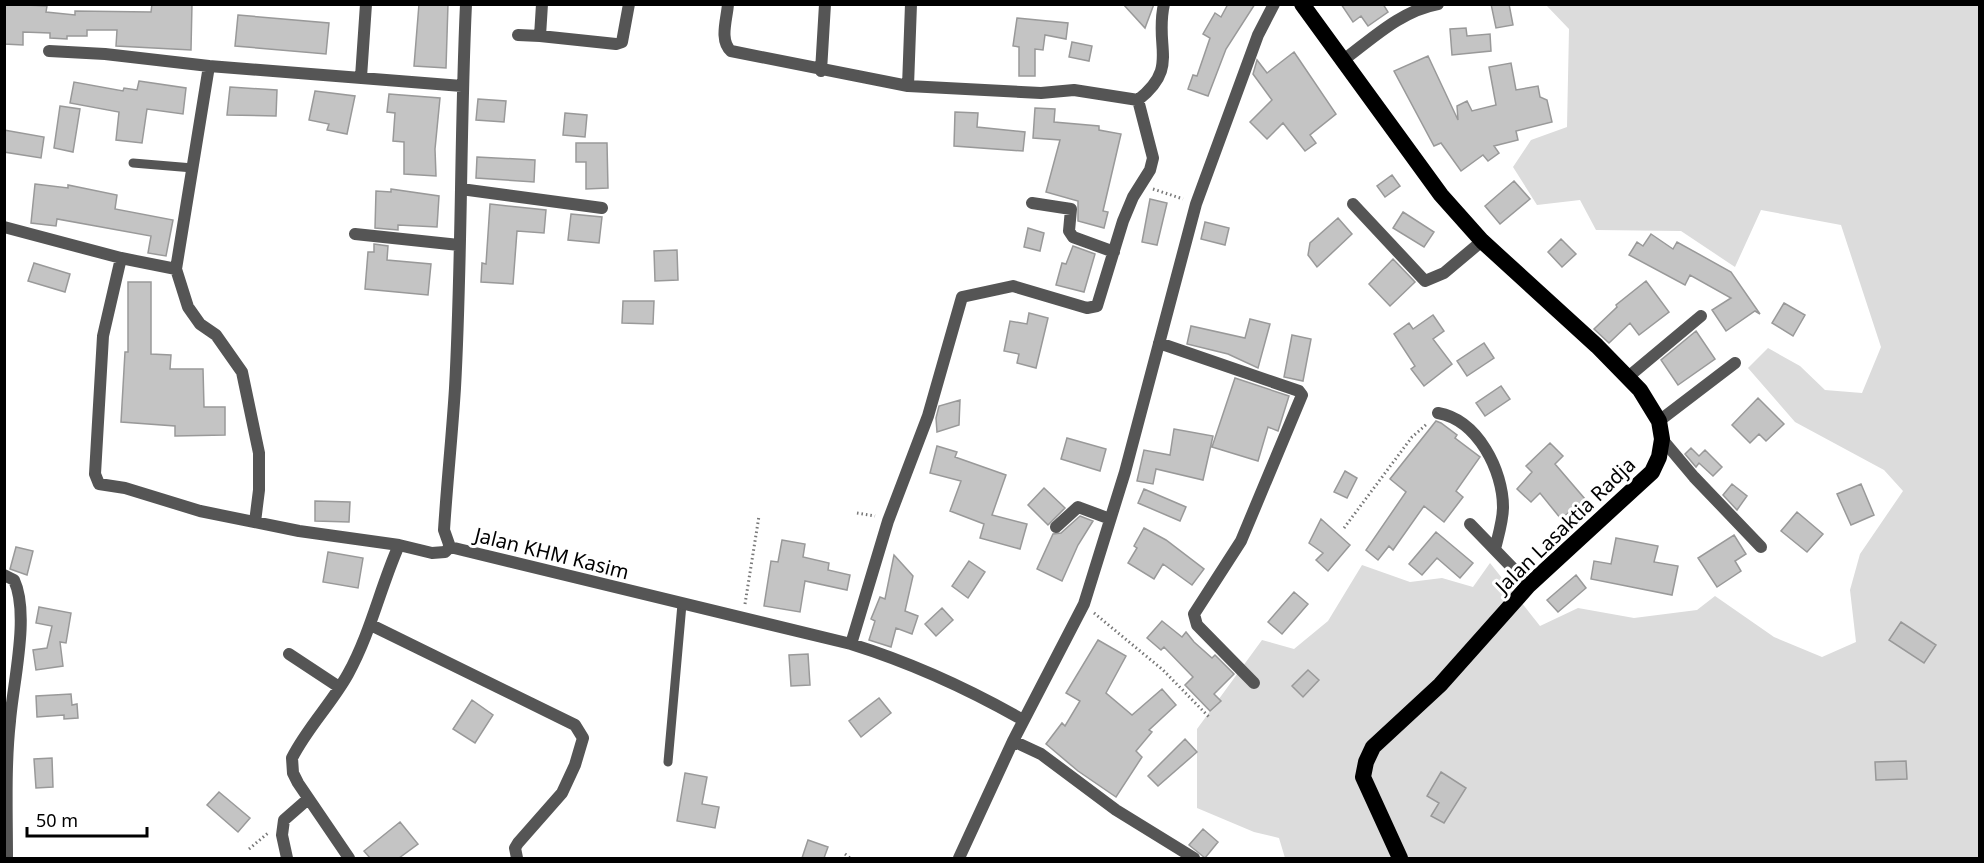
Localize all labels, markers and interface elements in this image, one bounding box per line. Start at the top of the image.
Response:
street label: Jalan Lasaktia Radja [1488,451,1641,600]
street label: Jalan KHM Kasim [470,520,632,585]
scale bar [27,800,147,838]
text: 50 m [36,808,78,832]

